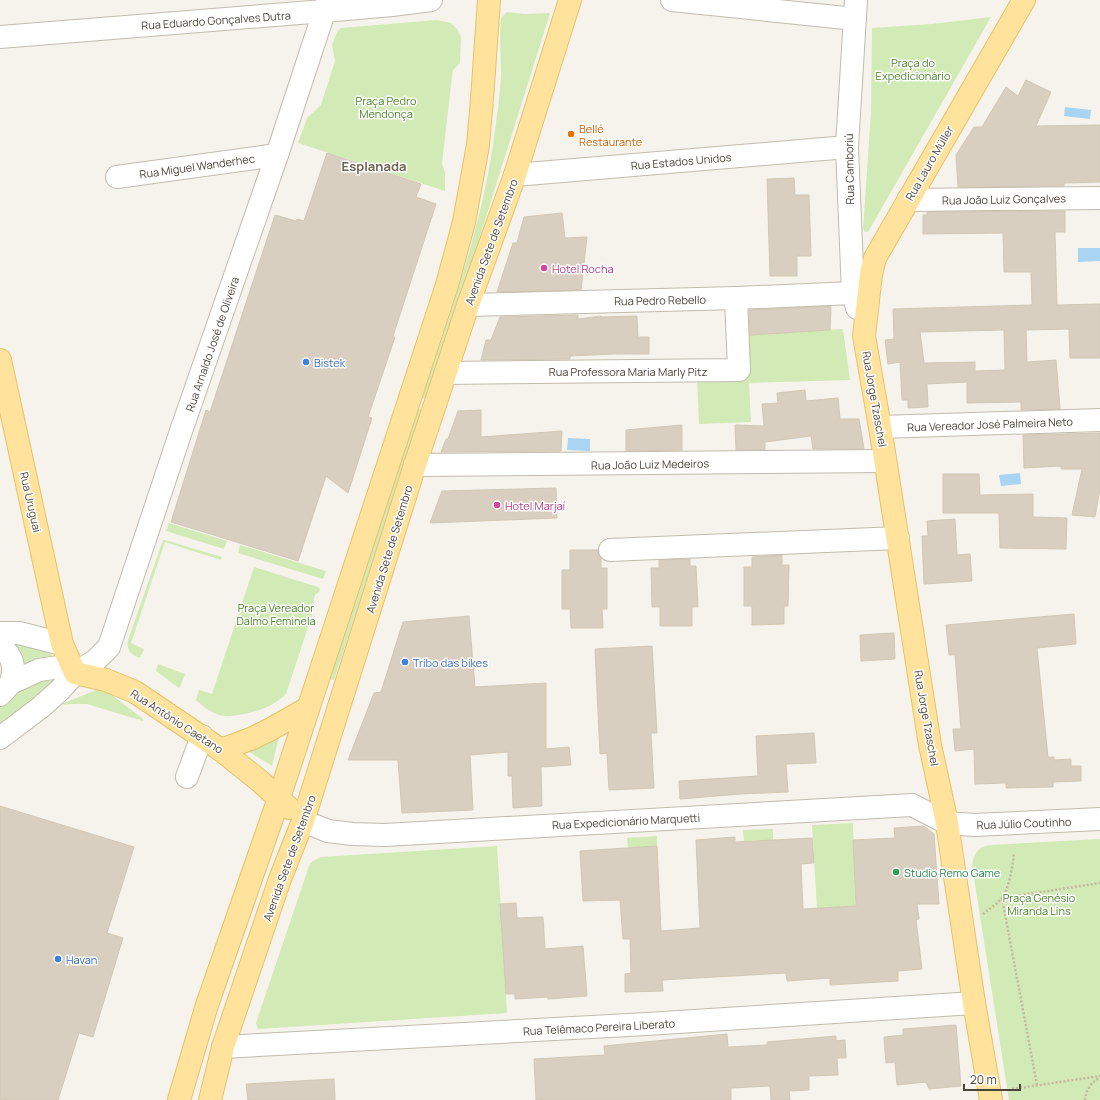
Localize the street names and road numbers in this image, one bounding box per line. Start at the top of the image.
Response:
street label: Rua Eduardo Gonçalves Dutra [141,7,291,33]
street label: Rua Lauro Müller [902,123,956,203]
street label: Rua Camboriú [841,133,857,205]
street label: Rua Estados Unidos [630,149,732,173]
street label: Rua Miguel Wanderhec [138,150,256,182]
street label: Avenida Sete de Setembro [461,176,521,307]
street label: Rua João Luiz Gonçalves [942,190,1066,208]
street label: Rua Arnaldo José de Oliveira [182,275,242,413]
street label: Rua Pedro Rebello [614,292,707,308]
street label: Rua Jorge Tzaschel [859,350,891,448]
street label: Rua Professora Maria Marly Pitz [549,364,707,379]
street label: Rua Vereador José Palmeira Neto [907,414,1074,434]
street label: Rua João Luiz Medeiros [591,455,709,473]
street label: Rua Uruguai [17,470,45,534]
street label: Avenida Sete de Setembro [362,483,416,615]
street label: Rua Jorge Tzaschel [911,669,943,767]
street label: Rua Antônio Caetano [128,685,227,757]
street label: Avenida Sete de Setembro [259,792,319,923]
street label: Rua Expedicionário Marquetti [552,810,700,832]
street label: Rua Júlio Coutinho [976,814,1072,832]
street label: Rua Telêmaco Pereira Liberato [523,1015,676,1038]

